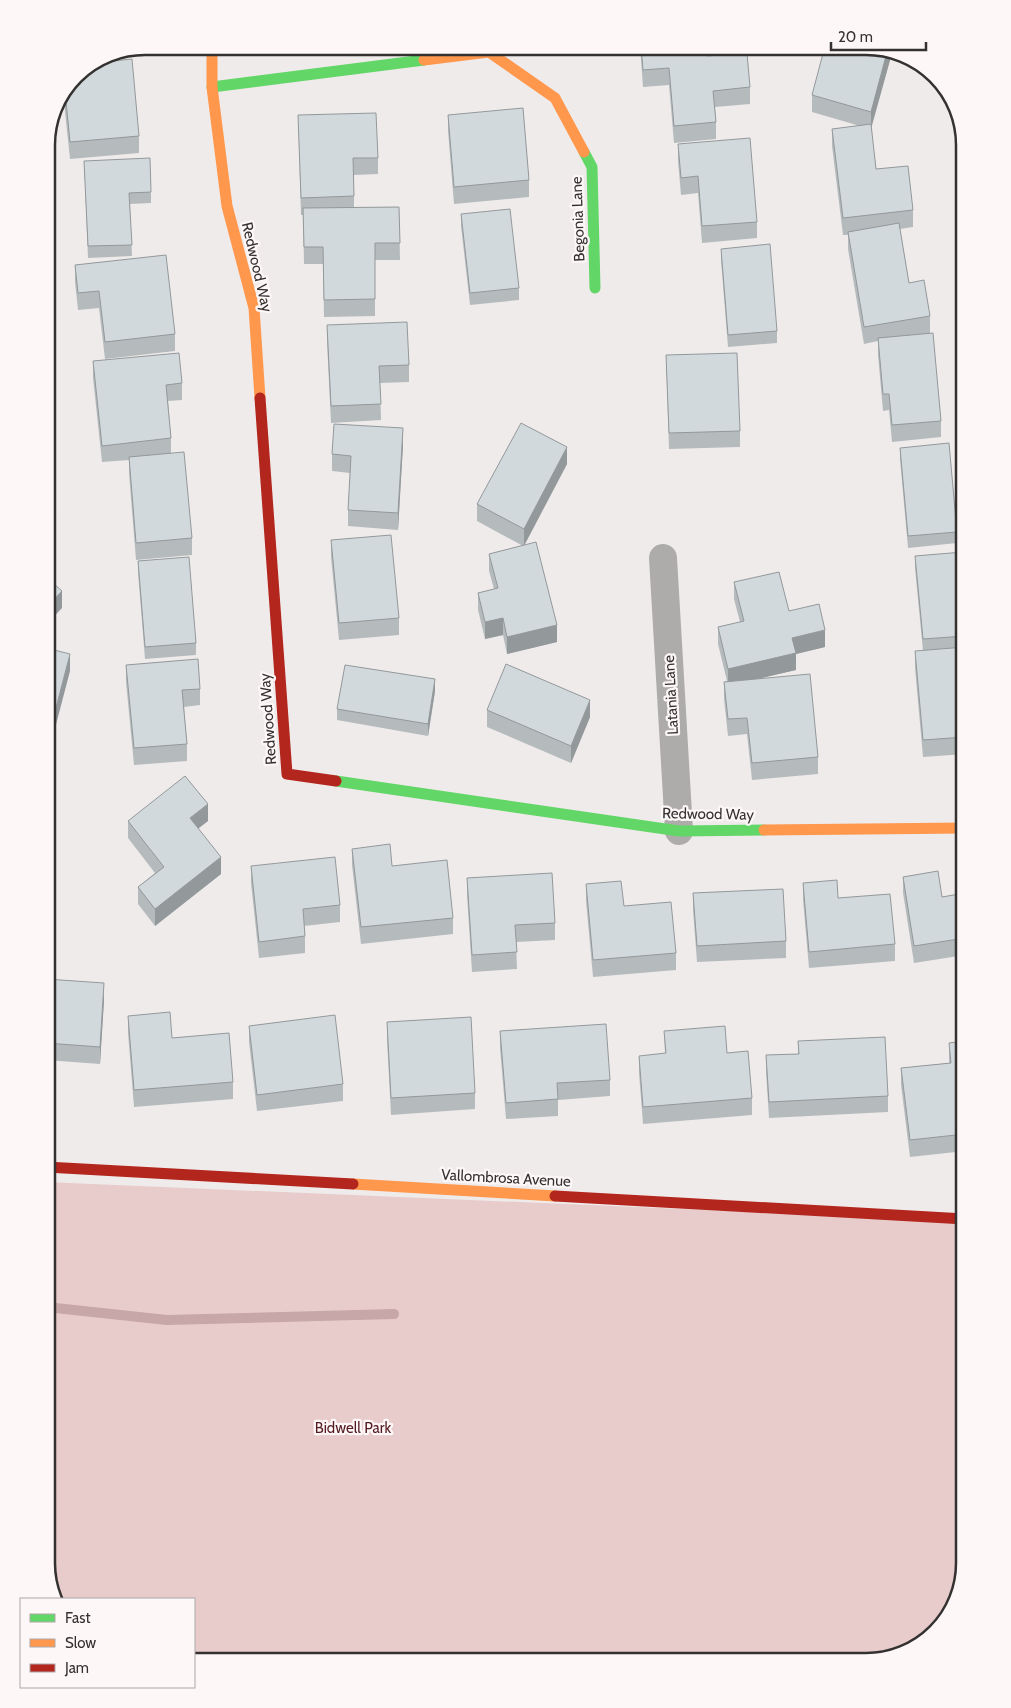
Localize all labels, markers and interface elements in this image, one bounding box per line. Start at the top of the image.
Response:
scale bar [831,20,926,52]
text: 20 m [838,28,873,46]
street label: Begonia Lane [568,176,588,262]
street label: Redwood Way [238,220,276,314]
street label: Latania Lane [660,654,682,735]
street label: Redwood Way [256,672,280,765]
street label: Redwood Way [662,804,754,824]
street label: Vallombrosa Avenue [441,1166,572,1190]
park label: Bidwell Park [315,1419,391,1437]
legend [20,1598,195,1688]
text: Fast [65,1609,90,1627]
text: Slow [65,1634,96,1652]
text: Jam [64,1659,89,1677]

